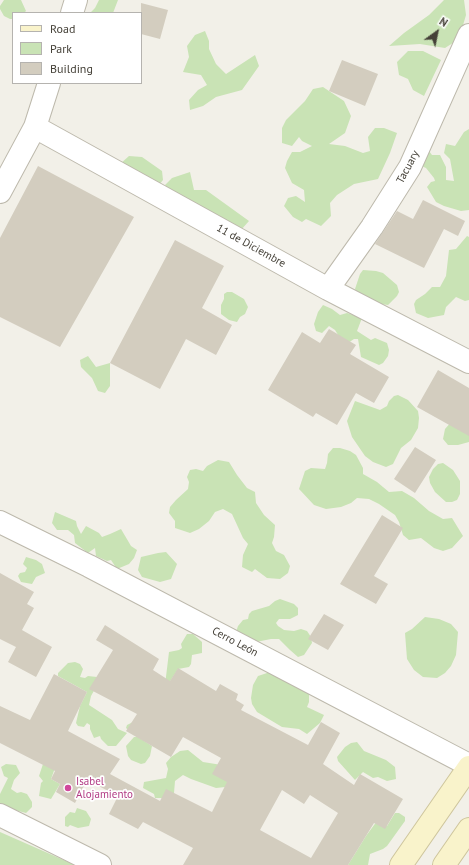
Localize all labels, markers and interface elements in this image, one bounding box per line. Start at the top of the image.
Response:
legend [12,12,142,84]
north arrow [417,12,457,52]
text: N [437,14,450,30]
text: Road [50,21,75,36]
text: Park [50,41,72,56]
text: Building [50,61,93,76]
street label: Tacuary [394,148,422,186]
street label: 11 de Diciembre [214,222,288,270]
street label: Cerro León [210,624,260,660]
place label: Isabel Alojamiento [76,775,133,801]
marker: Isabel Alojamiento [63,783,73,793]

